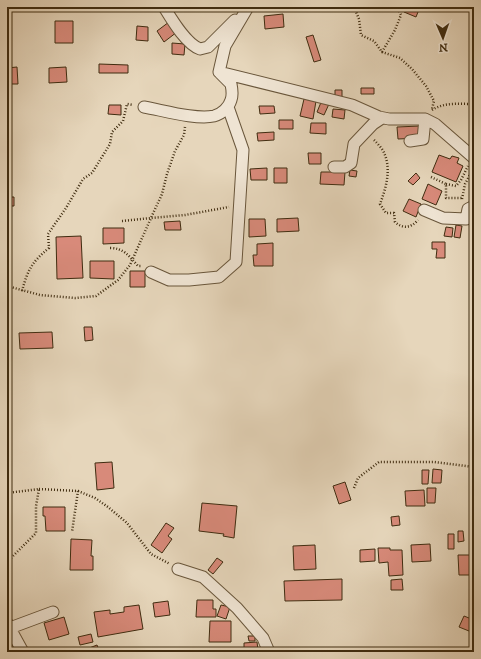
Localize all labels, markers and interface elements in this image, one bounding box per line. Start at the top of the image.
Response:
north arrow [423,18,463,58]
text: N [439,40,448,54]

